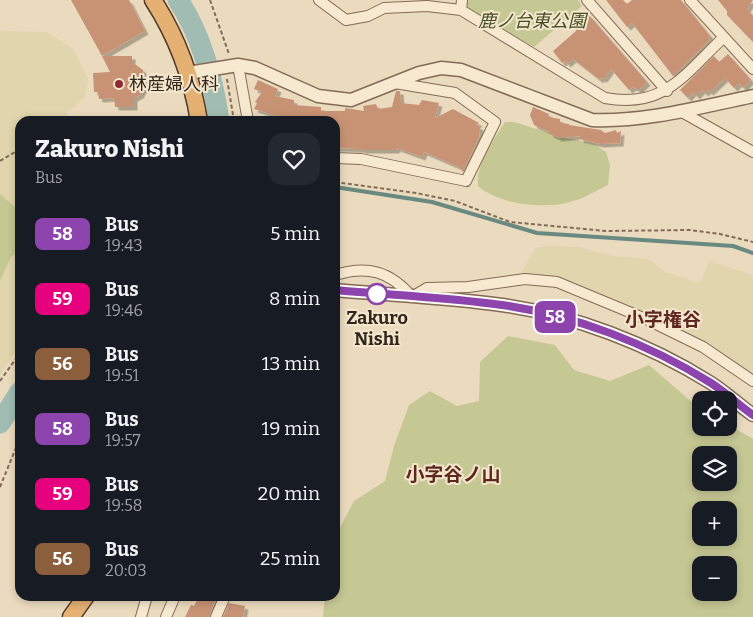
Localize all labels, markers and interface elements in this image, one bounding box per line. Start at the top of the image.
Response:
park label: 鹿ノ台東公園 [478,10,589,32]
place label: 林産婦人科 [129,73,219,95]
marker: 林産婦人科 [113,78,125,90]
button: heart [268,133,320,185]
text: Zakuro Nishi [35,135,184,163]
text: Bus [35,168,63,187]
text: Bus [105,213,139,236]
text: 5 min [270,222,320,245]
text: 58 [52,223,73,245]
text: 19:43 [105,236,143,255]
text: Bus [105,278,139,301]
marker: Zakuro Nishi [366,283,388,305]
text: 8 min [269,287,320,310]
text: 59 [52,288,73,310]
text: 19:46 [105,301,143,320]
line badge: 58 [532,301,578,333]
text: 58 [545,306,565,328]
place label: Zakuro Nishi [346,307,408,350]
district label: 小字権谷 [625,308,701,331]
text: Bus [105,343,139,366]
text: 13 min [262,352,320,375]
text: 56 [52,353,73,375]
text: 19:51 [105,366,139,385]
map controls [692,391,737,601]
button: locate [692,391,737,436]
text: Bus [105,408,139,431]
text: 19 min [262,417,320,440]
text: 58 [52,418,73,440]
text: 19:57 [105,431,141,450]
button: layers [692,446,737,491]
district label: 小字谷ノ山 [405,463,501,486]
text: Bus [105,473,139,496]
text: 20 min [258,482,320,505]
text: 59 [52,483,73,505]
text: 19:58 [105,496,142,515]
button: + [692,501,737,546]
text: Bus [105,538,139,561]
text: 25 min [260,547,320,570]
text: 56 [52,548,73,570]
button: − [692,556,737,601]
text: 20:03 [105,561,147,580]

